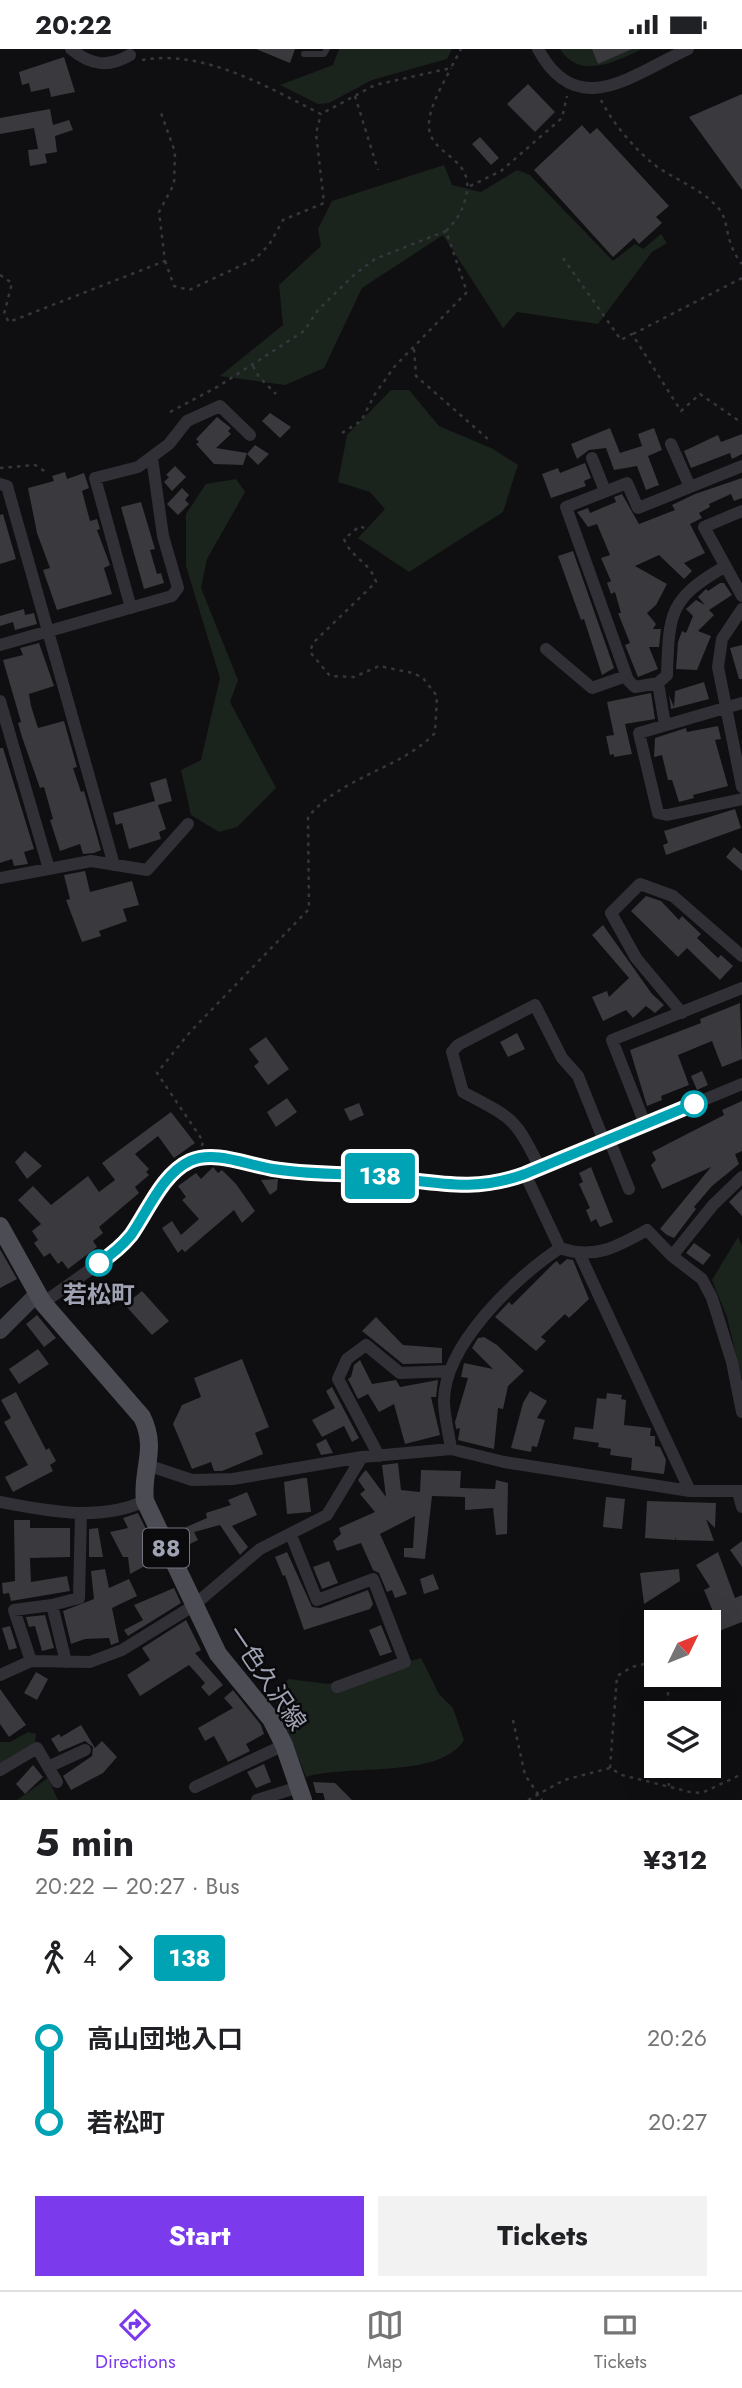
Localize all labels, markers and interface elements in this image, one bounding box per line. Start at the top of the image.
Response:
text: 20:22 [35,6,112,44]
unlabelled marker [681,1091,707,1117]
line badge: 138 [340,1153,420,1199]
text: 138 [359,1158,401,1193]
marker: 若松町 [86,1250,112,1276]
place label: 若松町 [63,1277,135,1312]
road number: 88 [143,1529,189,1567]
north arrow [644,1610,721,1687]
map controls [644,1610,721,1778]
street label: 一色久沢線 [219,1618,315,1738]
button: layers [644,1701,721,1778]
text: 5 min [35,1815,134,1870]
text: ¥312 [643,1841,707,1879]
text: 20:22 – 20:27 · Bus [35,1869,240,1903]
icon: walk [35,1939,73,1977]
icon: forward [106,1939,144,1977]
text: 138 [168,1940,211,1975]
text: 4 [83,1941,96,1975]
text: 高山団地入口 [87,2020,243,2058]
text: 20:26 [647,2021,707,2055]
text: 若松町 [87,2104,165,2142]
text: 20:27 [648,2105,707,2139]
button: Start [35,2196,364,2276]
button: Tickets [378,2196,707,2276]
tab: Directions [95,2306,176,2375]
tab: Map [366,2306,404,2375]
tab: Tickets [594,2306,647,2375]

